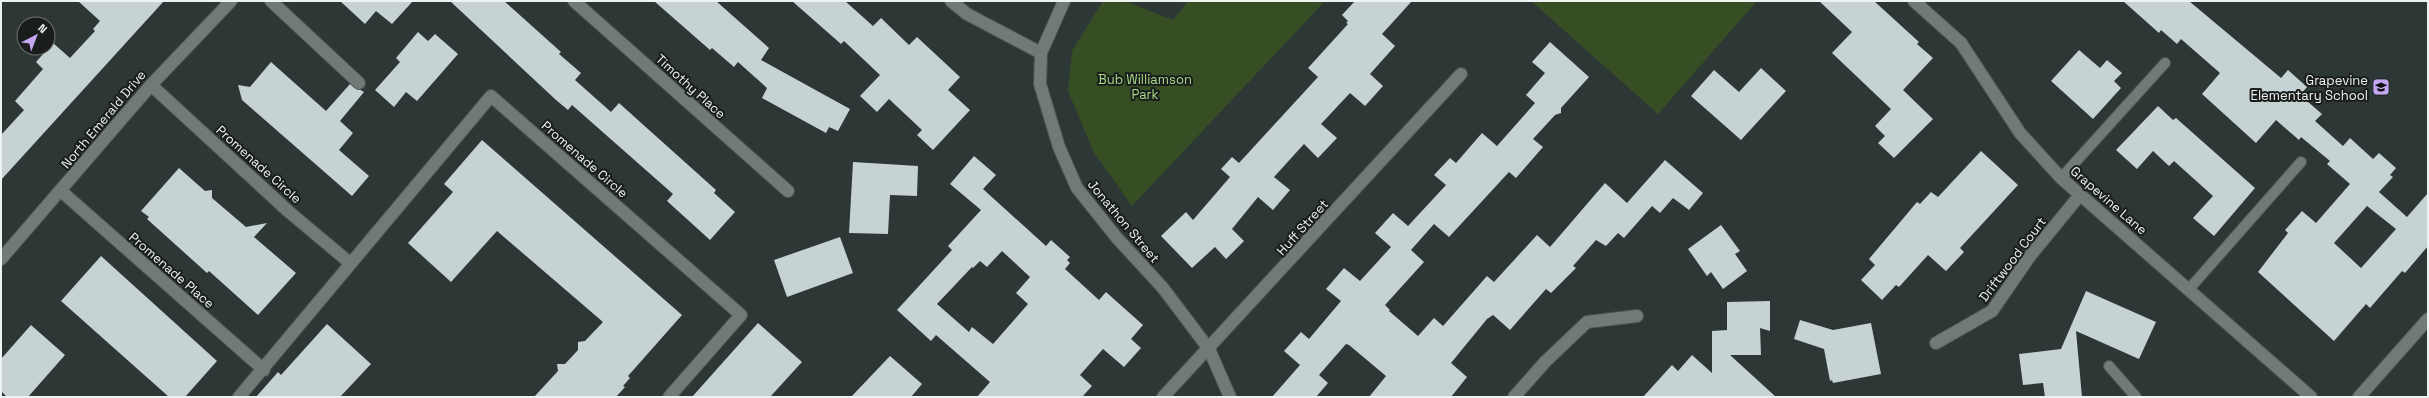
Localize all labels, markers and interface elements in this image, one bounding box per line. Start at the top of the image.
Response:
north arrow [16,16,56,56]
text: N [35,21,50,36]
street label: Timothy Place [652,50,729,122]
street label: North Emerald Drive [57,67,150,172]
park label: Bub Williamson Park [1098,71,1192,103]
place label: Grapevine Elementary School [2251,72,2368,104]
school or university icon: Grapevine Elementary School [2371,77,2391,97]
street label: Promenade Circle [538,117,631,202]
street label: Promenade Circle [213,122,305,207]
street label: Grapevine Lane [2067,162,2150,238]
street label: Jonathon Street [1084,176,1163,266]
street label: Huff Street [1273,196,1332,259]
street label: Driftwood Court [1975,214,2050,305]
street label: Promenade Place [125,229,218,312]

